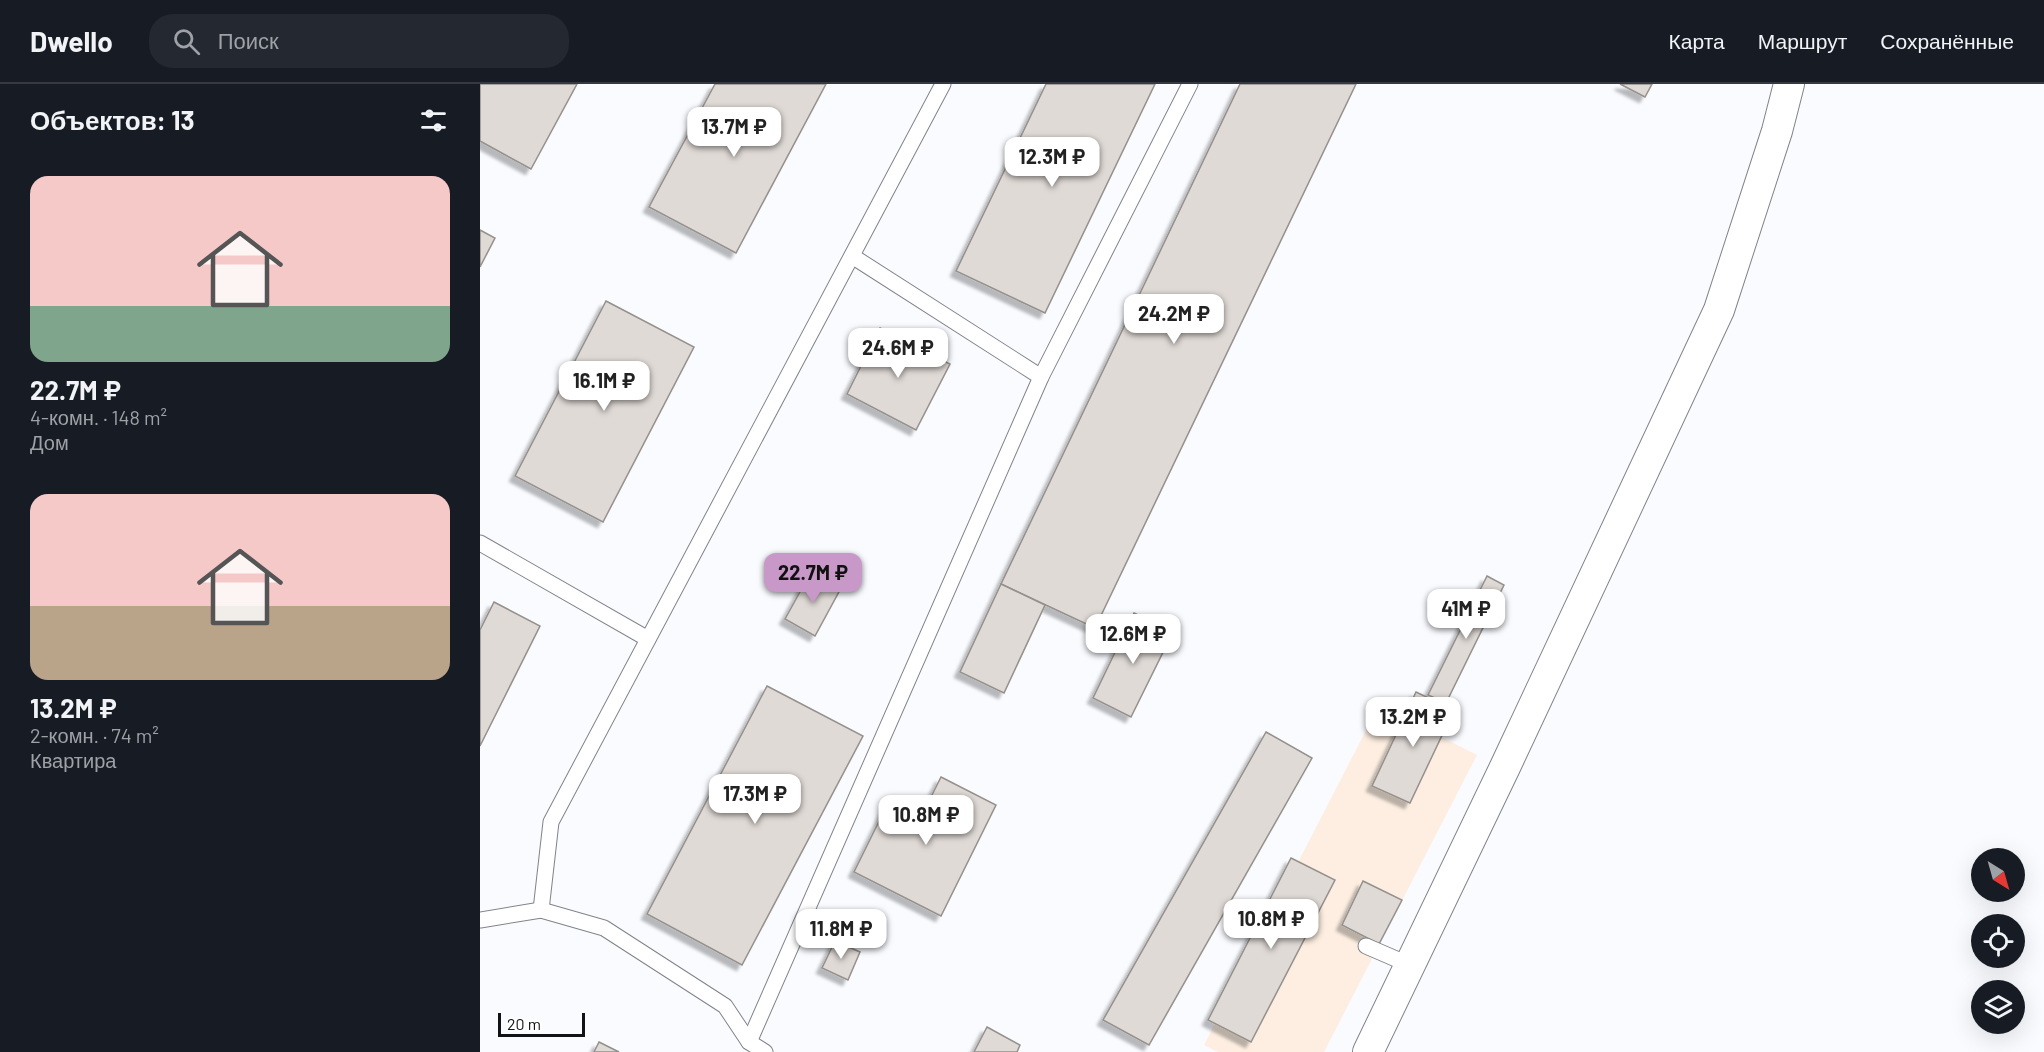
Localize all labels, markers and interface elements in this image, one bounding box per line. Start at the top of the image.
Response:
search box [149,14,569,68]
text: Dwello [30,24,113,58]
icon: search [170,25,203,58]
text: Поиск [218,27,279,53]
text: Карта [1669,28,1725,53]
text: Маршрут [1758,28,1847,53]
text: Сохранённые [1880,28,2014,53]
text: Объектов: 13 [30,104,195,135]
icon: filters [417,104,450,137]
pin: 13.7M ₽ [679,107,789,158]
text: 13.7M ₽ [701,114,767,138]
pin: 12.3M ₽ [997,137,1107,188]
text: 12.3M ₽ [1019,144,1085,168]
icon: home [186,215,294,323]
pin: 24.2M ₽ [1119,294,1229,345]
text: 24.2M ₽ [1138,301,1210,325]
pin: 24.6M ₽ [843,328,953,379]
text: 24.6M ₽ [862,335,934,359]
pin: 16.1M ₽ [549,361,659,412]
text: 16.1M ₽ [573,368,635,392]
text: 22.7M ₽ [30,374,121,405]
text: 4-комн. · 148 m² [30,405,167,429]
text: Дом [30,430,69,454]
icon: home [186,533,294,641]
pin: 22.7M ₽ [758,553,868,604]
text: 22.7M ₽ [778,560,848,584]
pin: 41M ₽ [1424,589,1508,640]
text: 41M ₽ [1441,596,1491,620]
pin: 12.6M ₽ [1078,614,1188,665]
text: 12.6M ₽ [1100,621,1166,645]
text: 13.2M ₽ [30,692,117,723]
pin: 13.2M ₽ [1358,697,1468,748]
text: 13.2M ₽ [1380,704,1446,728]
text: 2-комн. · 74 m² [30,723,159,747]
text: Квартира [30,748,116,772]
pin: 17.3M ₽ [700,774,810,825]
text: 17.3M ₽ [723,781,787,805]
pin: 10.8M ₽ [871,795,981,846]
text: 10.8M ₽ [892,802,960,826]
north arrow [1971,848,2025,902]
map controls [1971,848,2025,1034]
pin: 10.8M ₽ [1216,899,1326,950]
text: 10.8M ₽ [1237,906,1305,930]
pin: 11.8M ₽ [786,909,896,960]
button: locate [1971,914,2025,968]
text: 11.8M ₽ [810,916,872,940]
button: layers [1971,980,2025,1034]
scale bar [498,1010,585,1038]
text: 20 m [507,1014,541,1033]

